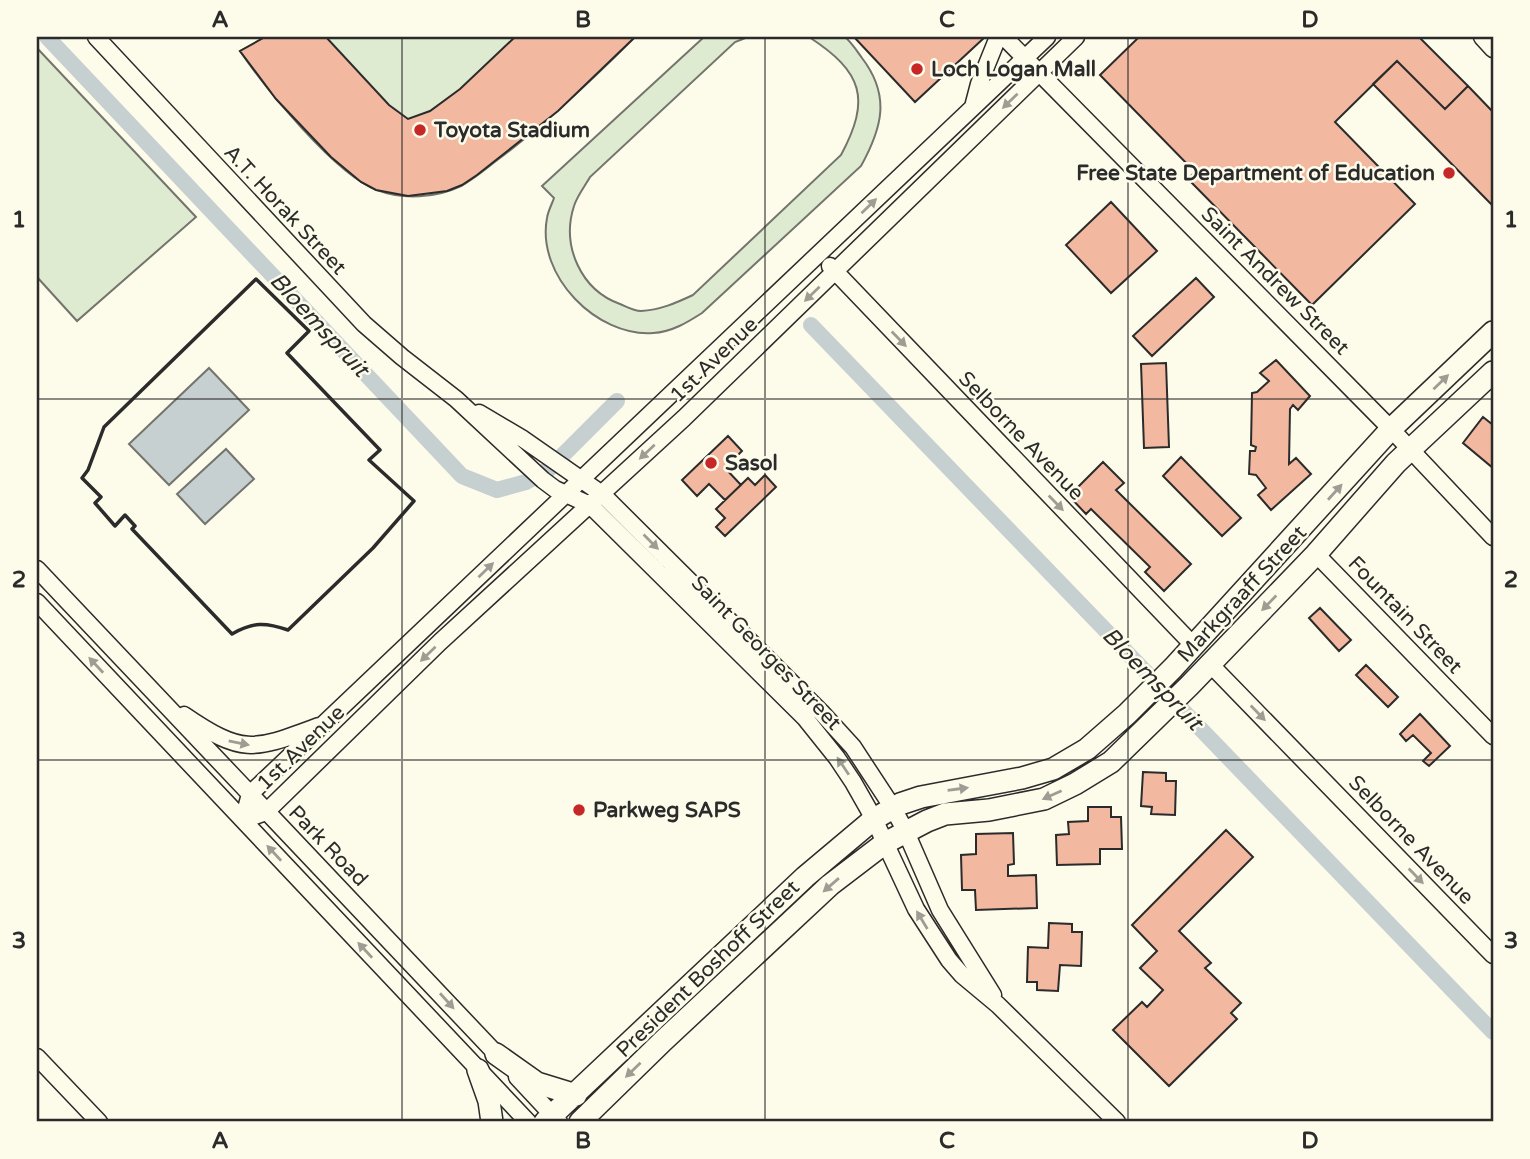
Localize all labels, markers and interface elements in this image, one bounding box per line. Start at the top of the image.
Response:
text: A [211,6,229,34]
text: B [575,6,591,34]
text: C [939,6,955,34]
text: D [1301,6,1319,34]
place label: Loch Logan Mall [931,57,1096,82]
marker: Loch Logan Mall [909,61,925,77]
one-way arrow [1002,93,1019,109]
place label: Toyota Stadium [433,118,590,143]
marker: Toyota Stadium [412,122,428,138]
street label: A.T. Horak Street [219,140,351,280]
place label: Free State Department of Education [1076,161,1435,186]
marker: Free State Department of Education [1441,165,1457,181]
one-way arrow [861,197,878,214]
street label: Saint Andrew Street [1196,202,1354,360]
text: 1 [12,206,26,234]
text: 1 [1504,206,1518,234]
water label: Bloemspruit [264,267,376,385]
one-way arrow [804,286,821,302]
street label: 1st Avenue [665,312,763,408]
one-way arrow [890,330,906,347]
street label: Selborne Avenue [953,366,1089,506]
one-way arrow [1432,374,1449,390]
one-way arrow [639,443,656,459]
place label: Sasol [725,451,778,476]
marker: Sasol [703,455,719,471]
one-way arrow [1327,484,1343,501]
one-way arrow [1048,495,1065,512]
street label: Markgraaff Street [1172,520,1312,668]
one-way arrow [642,533,658,550]
street label: Fountain Street [1343,551,1467,679]
one-way arrow [477,563,494,579]
text: 2 [12,566,26,594]
text: 2 [1504,566,1518,594]
street label: Saint Georges Street [686,571,846,735]
one-way arrow [1261,595,1277,611]
water label: Bloemspruit [1096,622,1210,738]
one-way arrow [420,646,437,662]
one-way arrow [89,657,105,674]
street label: 1st Avenue [252,700,350,796]
one-way arrow [1249,704,1265,721]
one-way arrow [228,738,250,749]
one-way arrow [837,757,850,776]
street label: Selborne Avenue [1343,770,1479,910]
one-way arrow [947,784,969,795]
one-way arrow [1041,790,1062,801]
place label: Parkweg SAPS [593,798,741,823]
street label: Park Road [283,800,373,892]
marker: Parkweg SAPS [571,802,587,818]
one-way arrow [266,845,283,862]
one-way arrow [1408,867,1424,884]
street label: President Boshoff Street [611,875,805,1063]
one-way arrow [823,877,840,892]
one-way arrow [916,910,929,929]
text: 3 [12,927,26,955]
text: 3 [1504,927,1518,955]
one-way arrow [357,941,374,958]
one-way arrow [438,992,454,1009]
one-way arrow [625,1061,642,1078]
text: A [211,1127,229,1155]
text: B [575,1127,591,1155]
text: C [939,1127,955,1155]
text: D [1301,1127,1319,1155]

